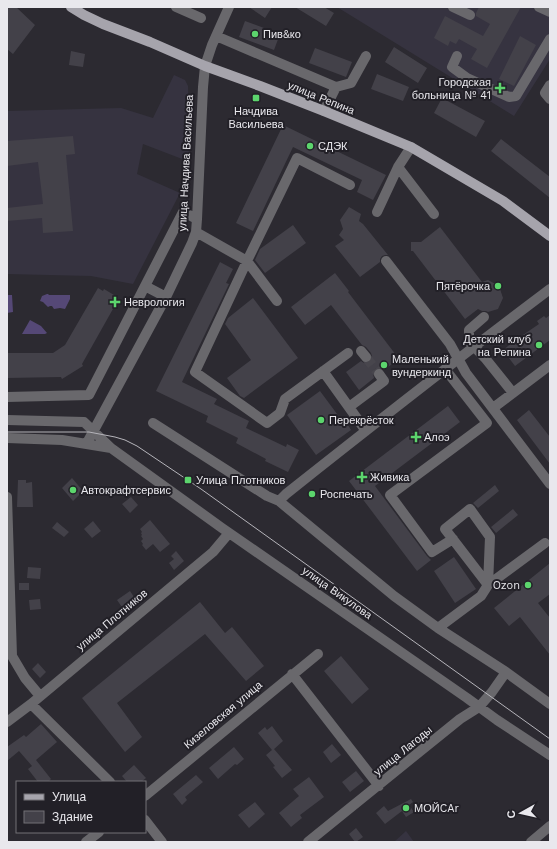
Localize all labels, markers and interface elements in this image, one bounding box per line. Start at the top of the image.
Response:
place label: Пив&ко [263,28,301,41]
marker: Пив&ко [250,29,260,39]
place label: Городская больница № 41 [412,76,491,102]
street label: улица Репина [286,79,357,118]
marker: Городская больница № 41 [494,82,506,94]
street label: улица Начдива Васильева [176,93,196,232]
marker: Начдива Васильева [251,93,261,103]
place label: Начдива Васильева [228,105,284,131]
place label: СДЭК [318,140,348,153]
marker: СДЭК [305,141,315,151]
place label: Пятёрочка [436,280,491,293]
marker: Пятёрочка [493,281,503,291]
marker: Неврология [109,296,121,308]
place label: Неврология [124,296,185,309]
place label: Детский клуб на Репина [463,333,532,359]
marker: Детский клуб на Репина [534,340,544,350]
place label: Маленький вундеркинд [392,353,452,379]
marker: Маленький вундеркинд [379,360,389,370]
place label: Перекрёсток [329,414,394,427]
marker: Перекрёсток [316,415,326,425]
place label: Алоэ [424,431,450,444]
marker: Алоэ [411,432,421,442]
place label: Живика [370,471,410,484]
marker: Живика [357,472,367,482]
place label: Улица Плотников [196,474,286,487]
marker: Улица Плотников [183,475,193,485]
place label: Автокрафтсервис [81,484,171,497]
marker: Автокрафтсервис [68,485,78,495]
place label: Роспечать [320,488,373,501]
marker: Роспечать [307,489,317,499]
street label: улица Викулова [300,564,375,622]
place label: Ozon [493,579,520,592]
marker: Ozon [523,580,533,590]
street label: улица Плотников [74,586,150,653]
street label: Кизеловская улица [181,678,265,752]
street label: улица Лагоды [371,723,435,778]
legend [16,781,146,833]
text: Улица [52,790,86,804]
north arrow [501,793,541,833]
place label: МОЙCAr [414,802,459,815]
marker: МОЙCAr [401,803,411,813]
text: С [505,809,519,819]
text: Здание [52,810,93,824]

